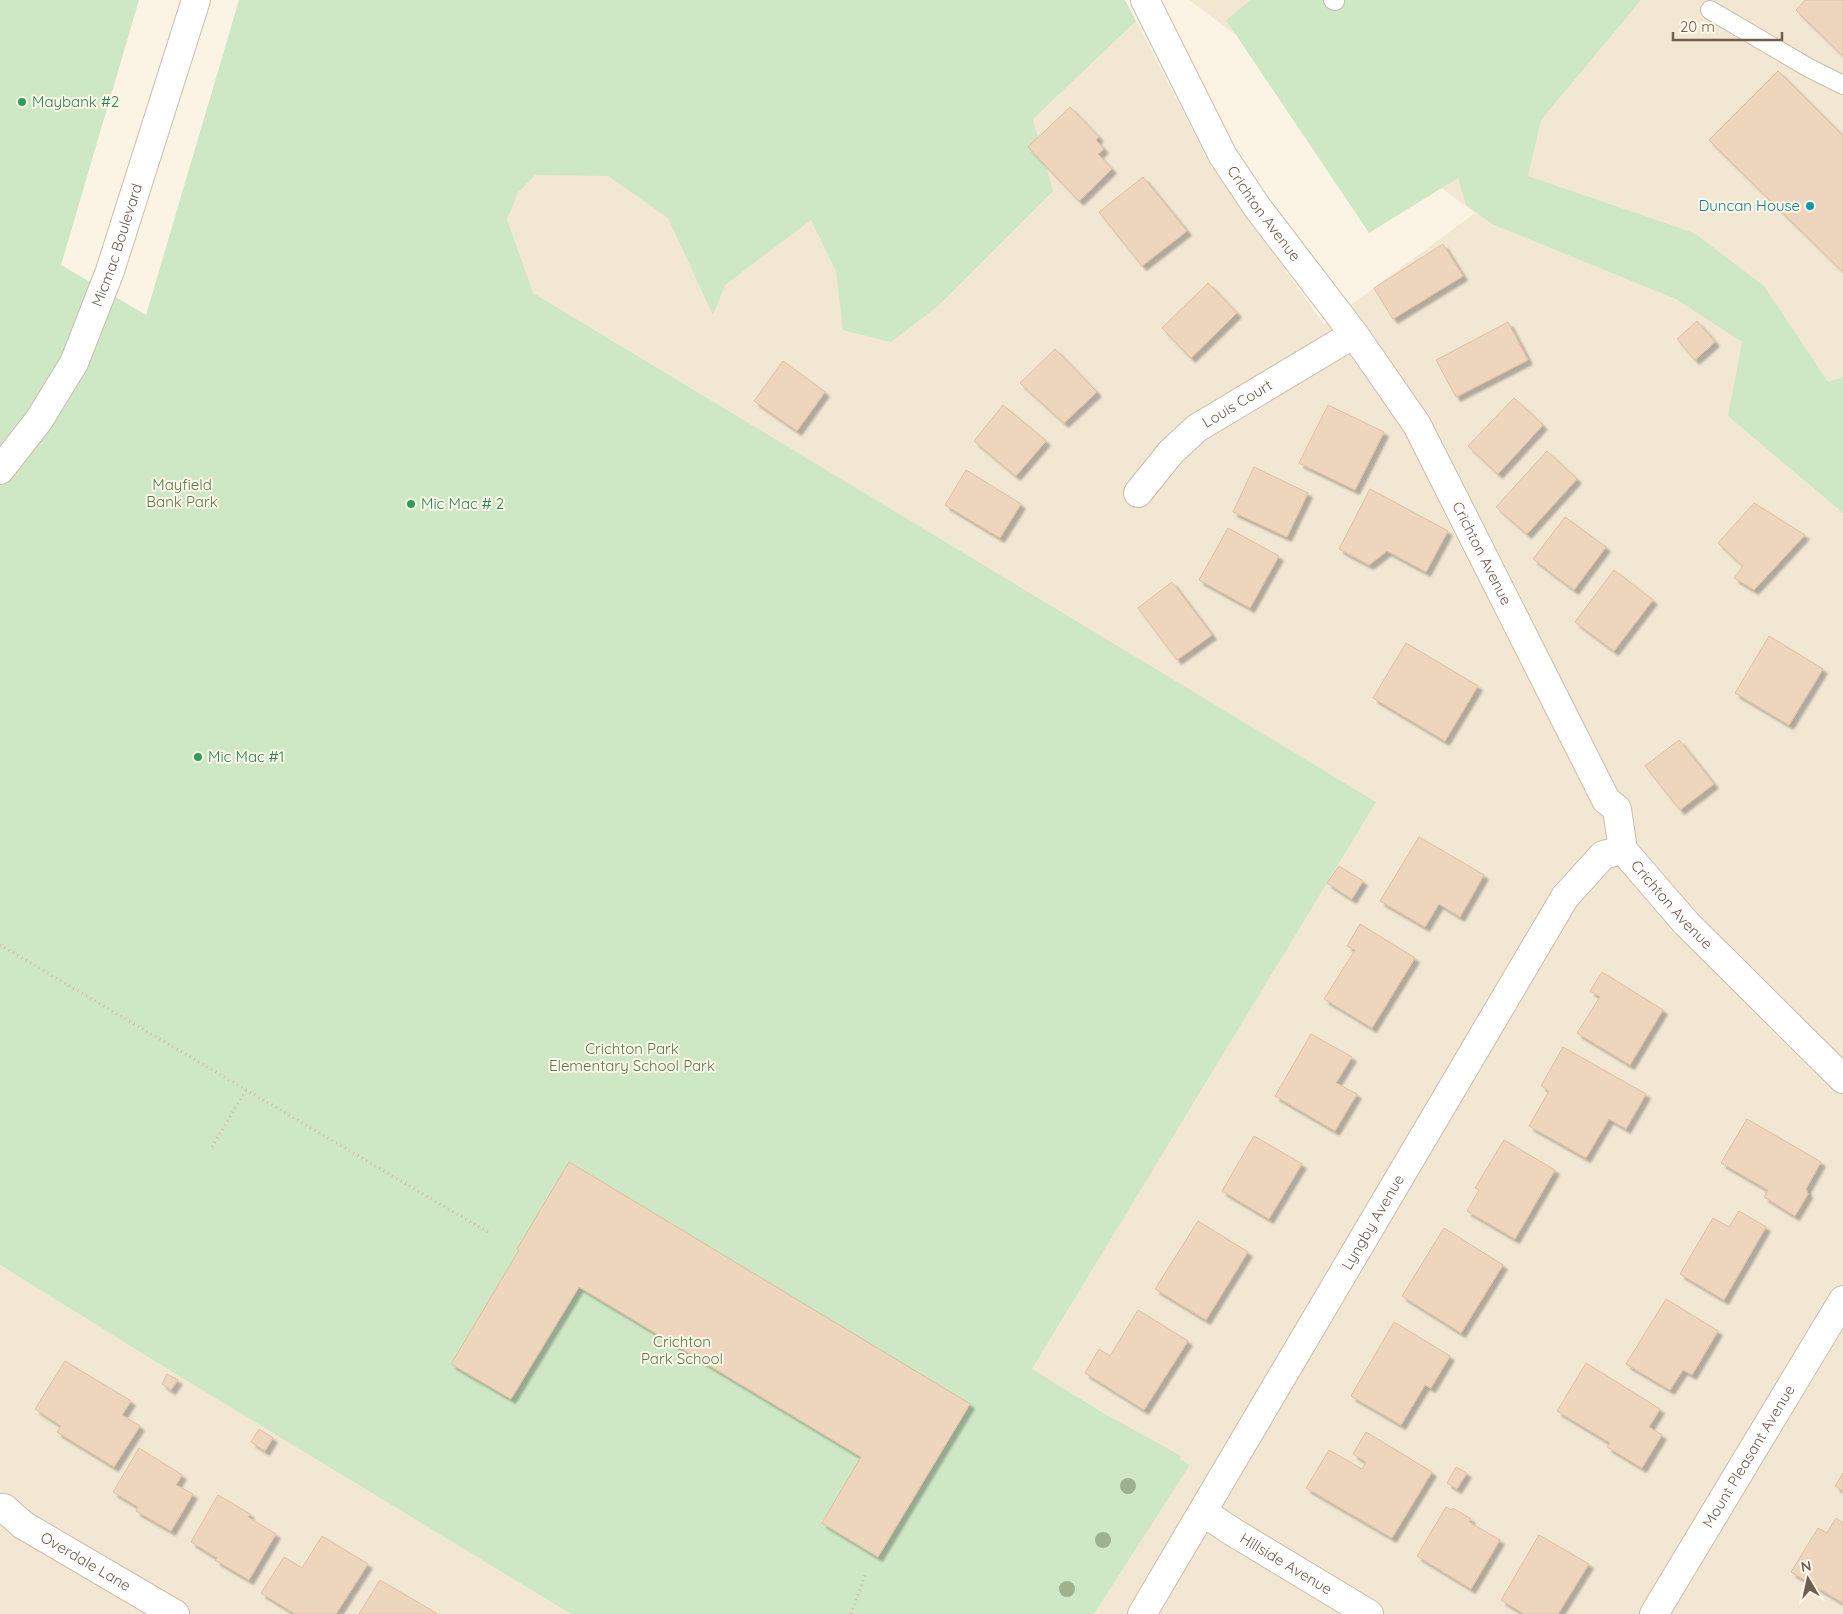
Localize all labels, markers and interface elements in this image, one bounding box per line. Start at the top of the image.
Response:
scale bar [1673,10,1782,42]
text: 20 m [1680,17,1715,36]
place label: Maybank #2 [32,92,119,111]
marker: Maybank #2 [16,96,28,108]
street label: Crichton Avenue [1223,162,1305,265]
street label: Micmac Boulevard [87,181,146,309]
place label: Duncan House [1698,196,1800,215]
marker: Duncan House [1804,200,1816,212]
street label: Louis Court [1199,375,1276,432]
park label: Mayfield Bank Park [146,475,218,511]
place label: Mic Mac # 2 [421,494,504,513]
marker: Mic Mac # 2 [405,498,417,510]
street label: Crichton Avenue [1448,498,1516,608]
place label: Mic Mac #1 [208,747,284,766]
marker: Mic Mac #1 [192,751,204,763]
street label: Crichton Avenue [1627,856,1717,953]
park label: Crichton Park Elementary School Park [549,1039,715,1075]
street label: Lyngby Avenue [1337,1171,1408,1273]
park label: Crichton Park School [641,1332,723,1368]
street label: Mount Pleasant Avenue [1698,1381,1799,1531]
street label: Overdale Lane [37,1527,134,1595]
street label: Hillside Avenue [1237,1529,1336,1599]
north arrow [1783,1554,1833,1604]
text: N [1799,1556,1812,1576]

